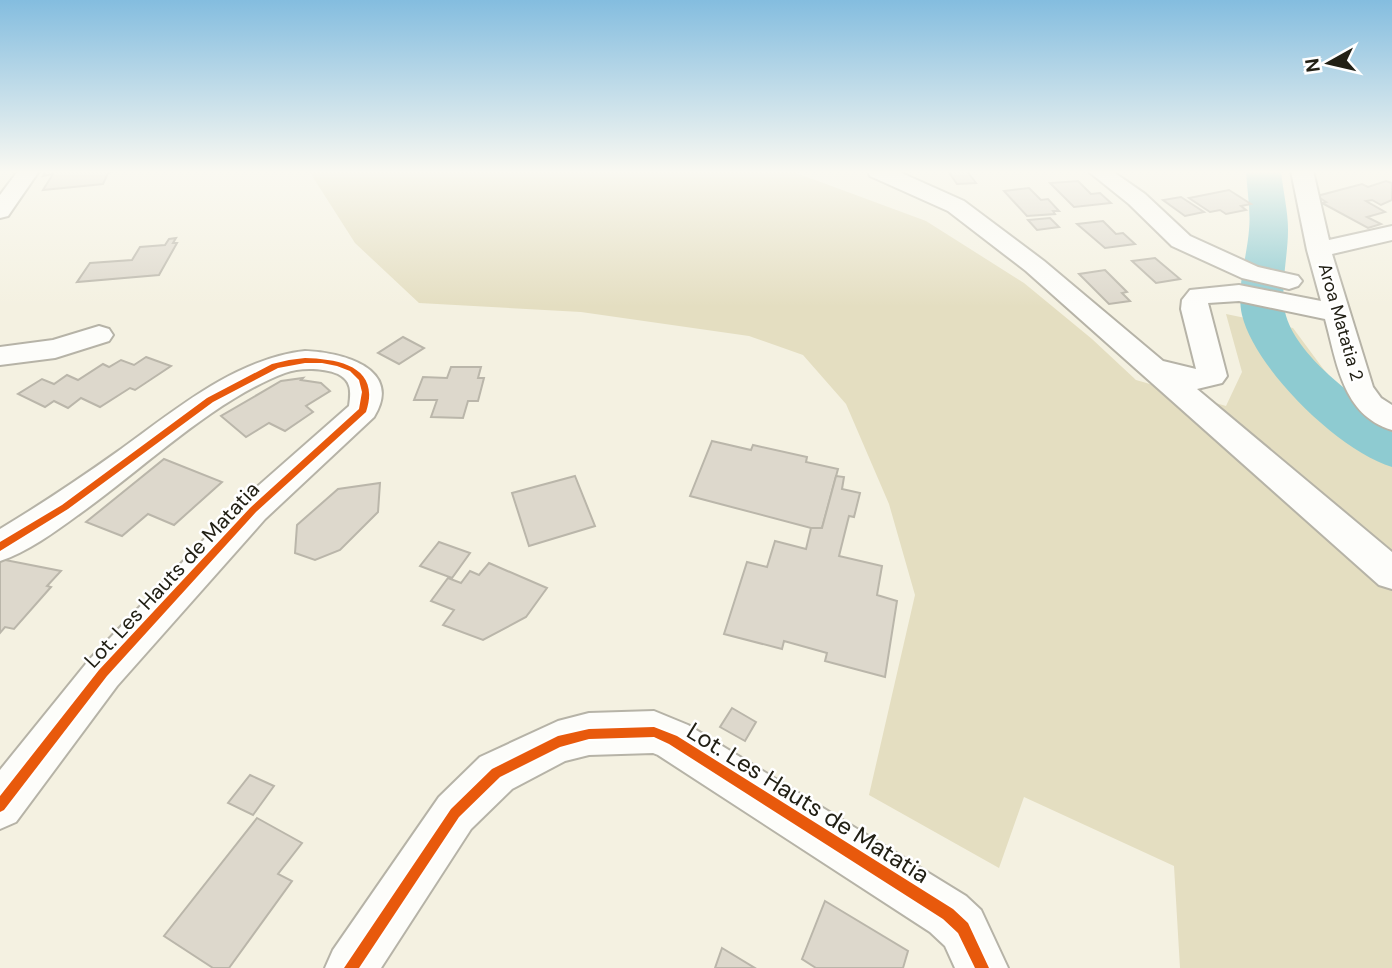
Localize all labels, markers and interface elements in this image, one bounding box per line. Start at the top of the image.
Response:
north arrow [1294,28,1364,98]
text: N [1299,57,1326,74]
street label: Aroa Matatia 2 [1313,260,1369,384]
street label: Lot. Les Hauts de Matatia [78,476,266,674]
street label: Lot. Les Hauts de Matatia [681,715,935,890]

